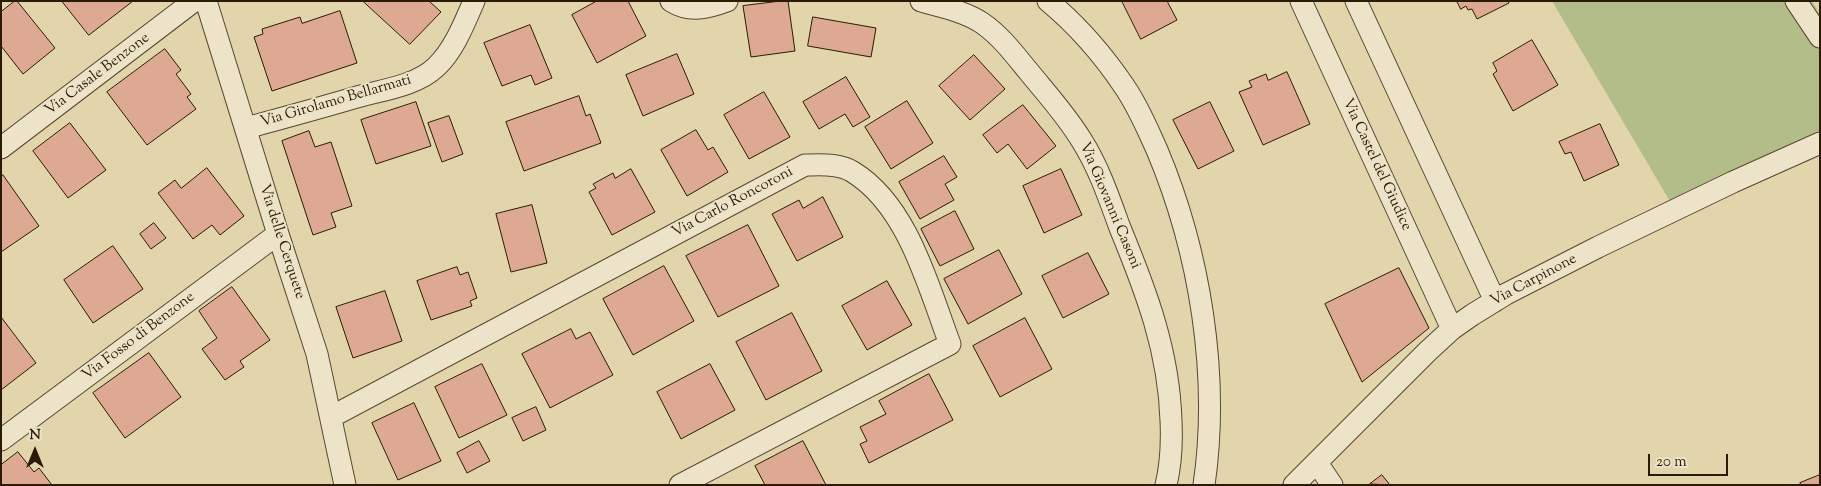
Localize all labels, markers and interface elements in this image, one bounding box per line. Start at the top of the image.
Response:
street label: Via Casale Benzone [42,30,154,120]
street label: Via Girolamo Bellarmati [258,72,414,132]
street label: Via Castel del Giudice [1337,96,1415,234]
street label: Via Giovanni Casoni [1074,140,1144,272]
street label: Via Carlo Roncoroni [669,164,797,242]
street label: Via delle Cerquete [254,182,308,302]
street label: Via Carpinone [1488,251,1580,311]
street label: Via Fosso di Benzone [79,289,199,385]
north arrow [10,426,60,476]
text: N [29,426,41,446]
scale bar [1651,444,1731,476]
text: 20 m [1656,452,1687,473]

